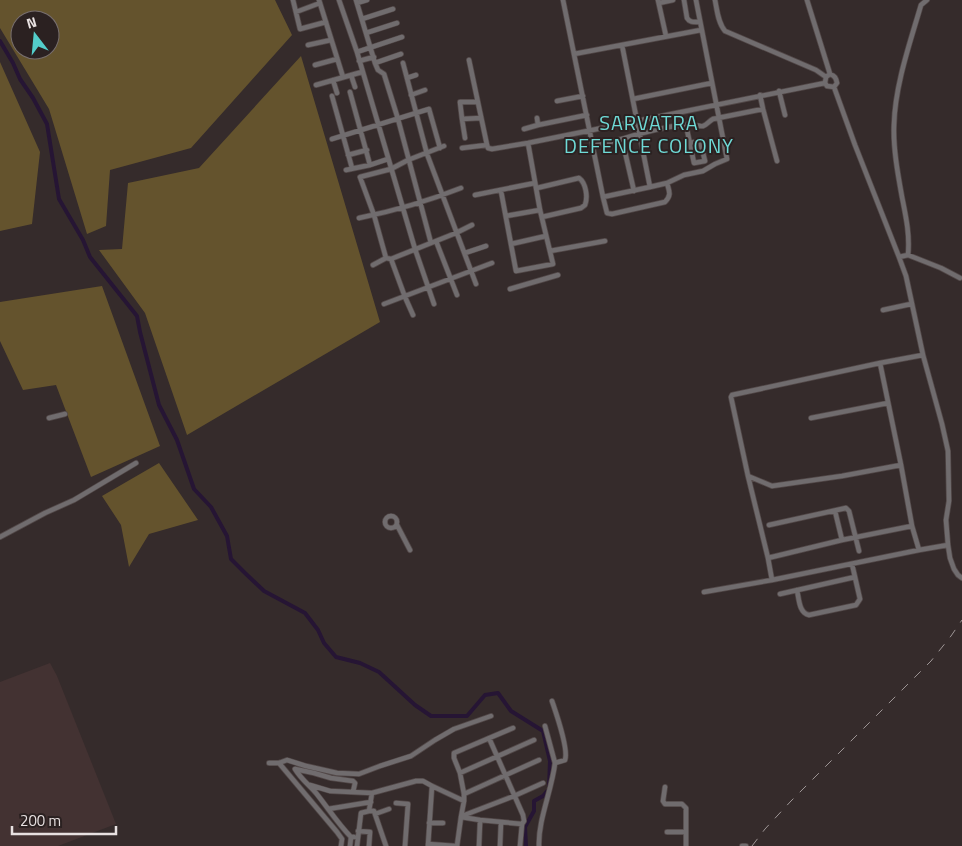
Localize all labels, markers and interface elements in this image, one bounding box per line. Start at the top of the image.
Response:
north arrow [10,10,60,60]
text: N [24,11,39,33]
district label: SARVATRA DEFENCE COLONY [564,107,734,161]
scale bar [12,804,116,836]
text: 200 m [20,809,61,832]

